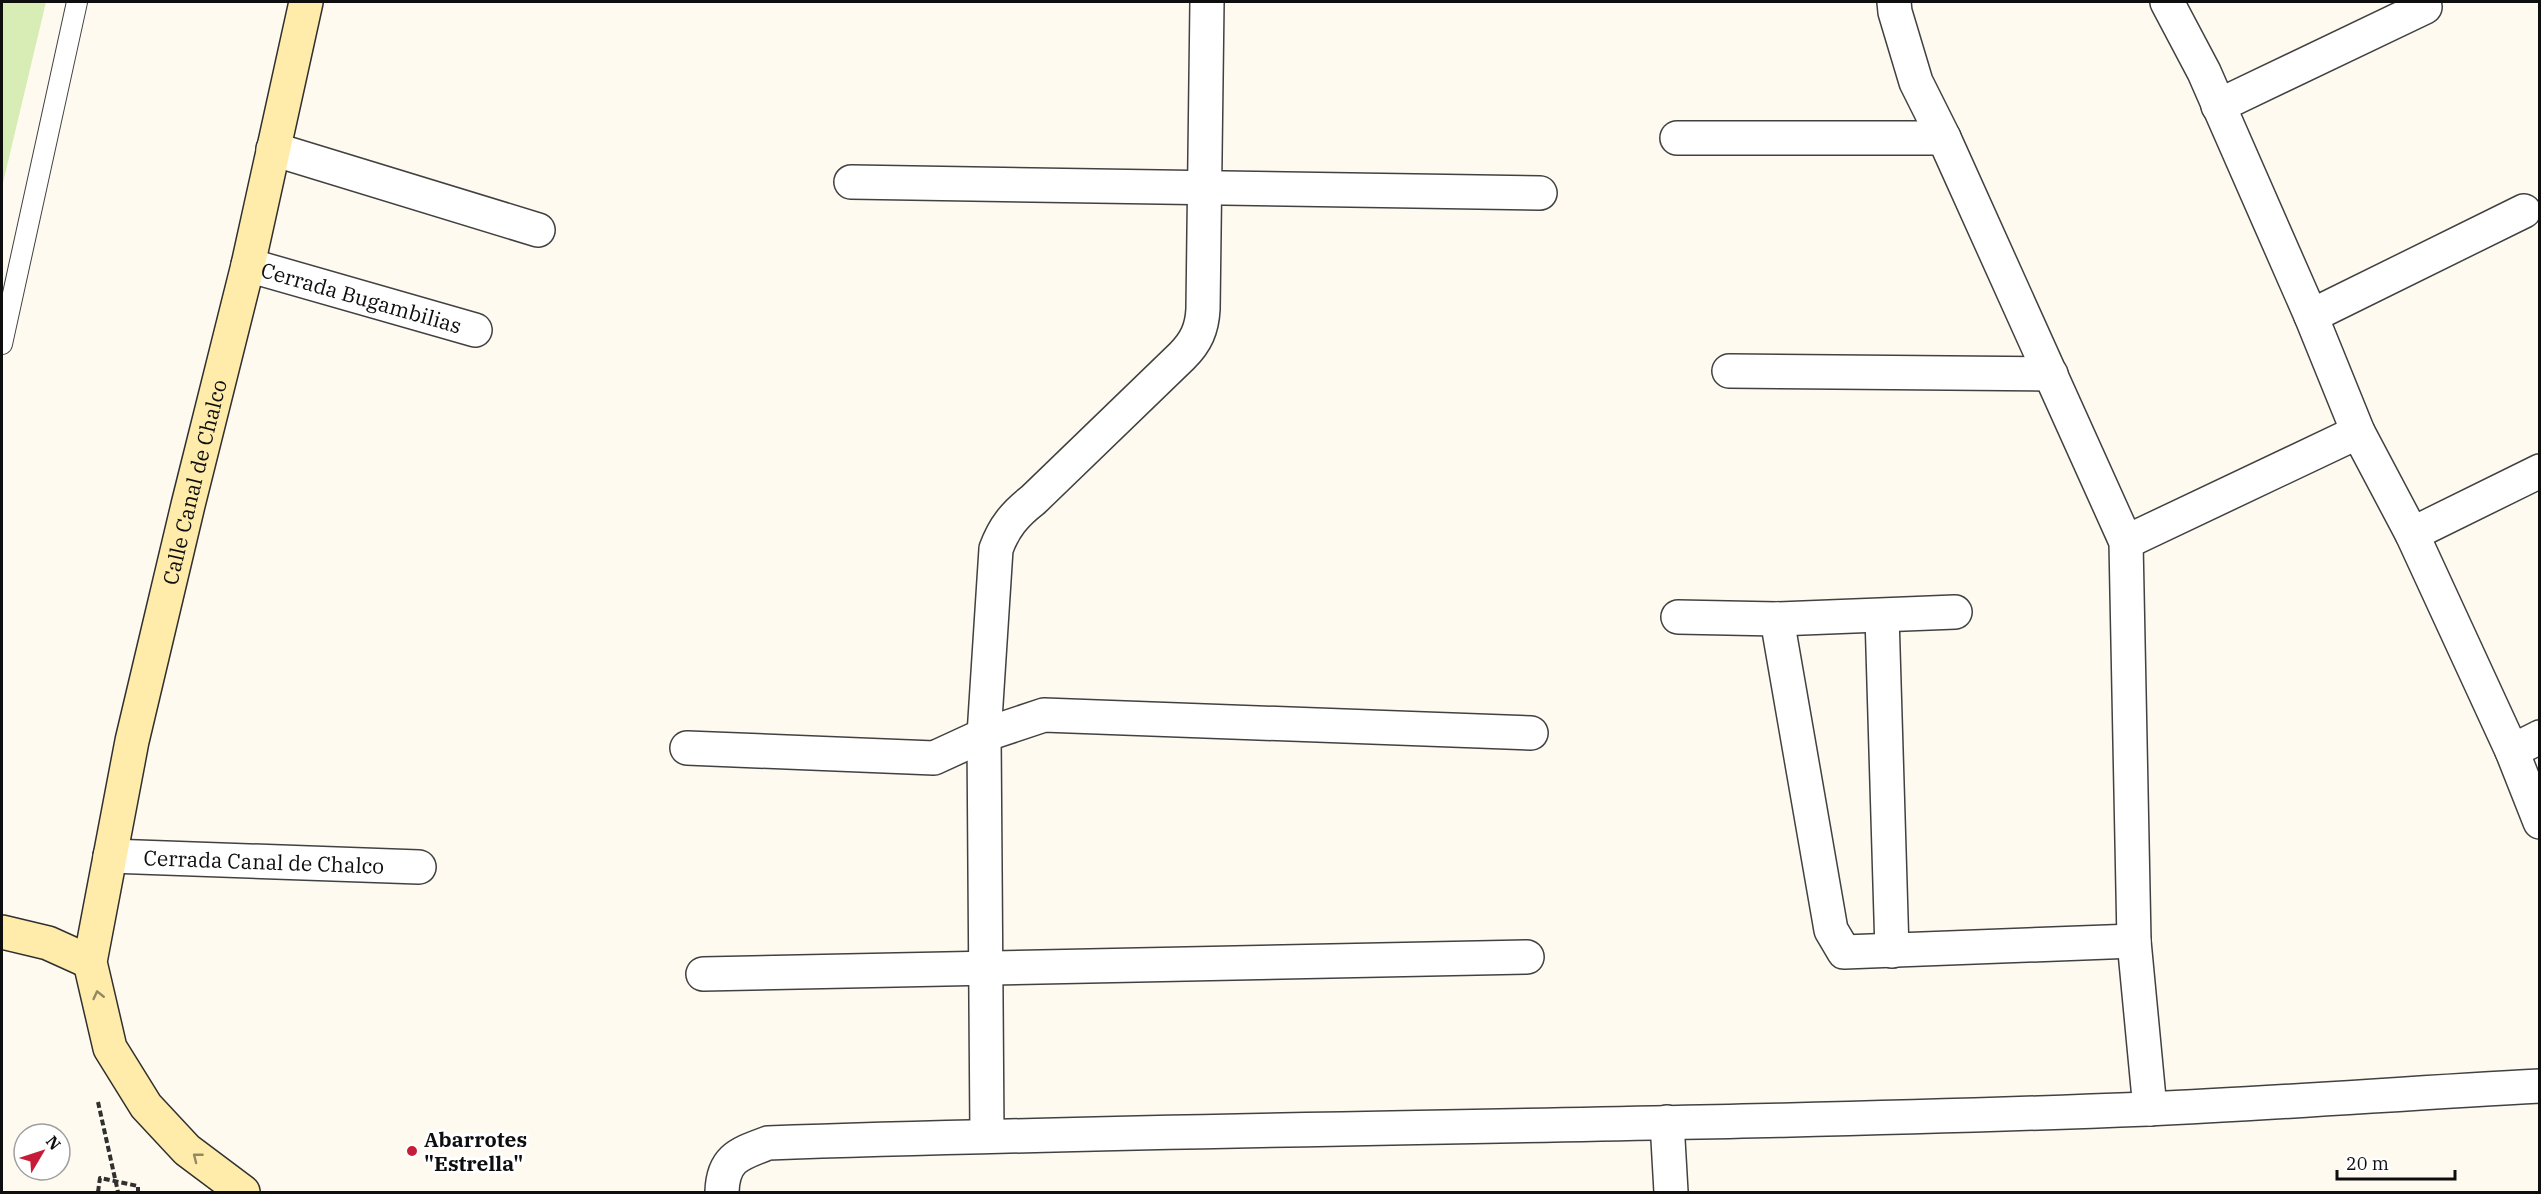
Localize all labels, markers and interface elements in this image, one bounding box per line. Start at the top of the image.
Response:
street label: Cerrada Bugambilias [258,255,465,340]
street label: Calle Canal de Chalco [156,376,233,588]
street label: Cerrada Canal de Chalco [143,843,385,880]
one-way arrow [92,990,105,1000]
north arrow [12,1122,72,1182]
place label: Abarrotes "Estrella" [424,1125,527,1177]
text: N [42,1131,65,1154]
scale bar [2337,1143,2456,1181]
marker: Abarrotes "Estrella" [405,1144,419,1158]
text: 20 m [2346,1152,2389,1175]
one-way arrow [192,1154,203,1165]

